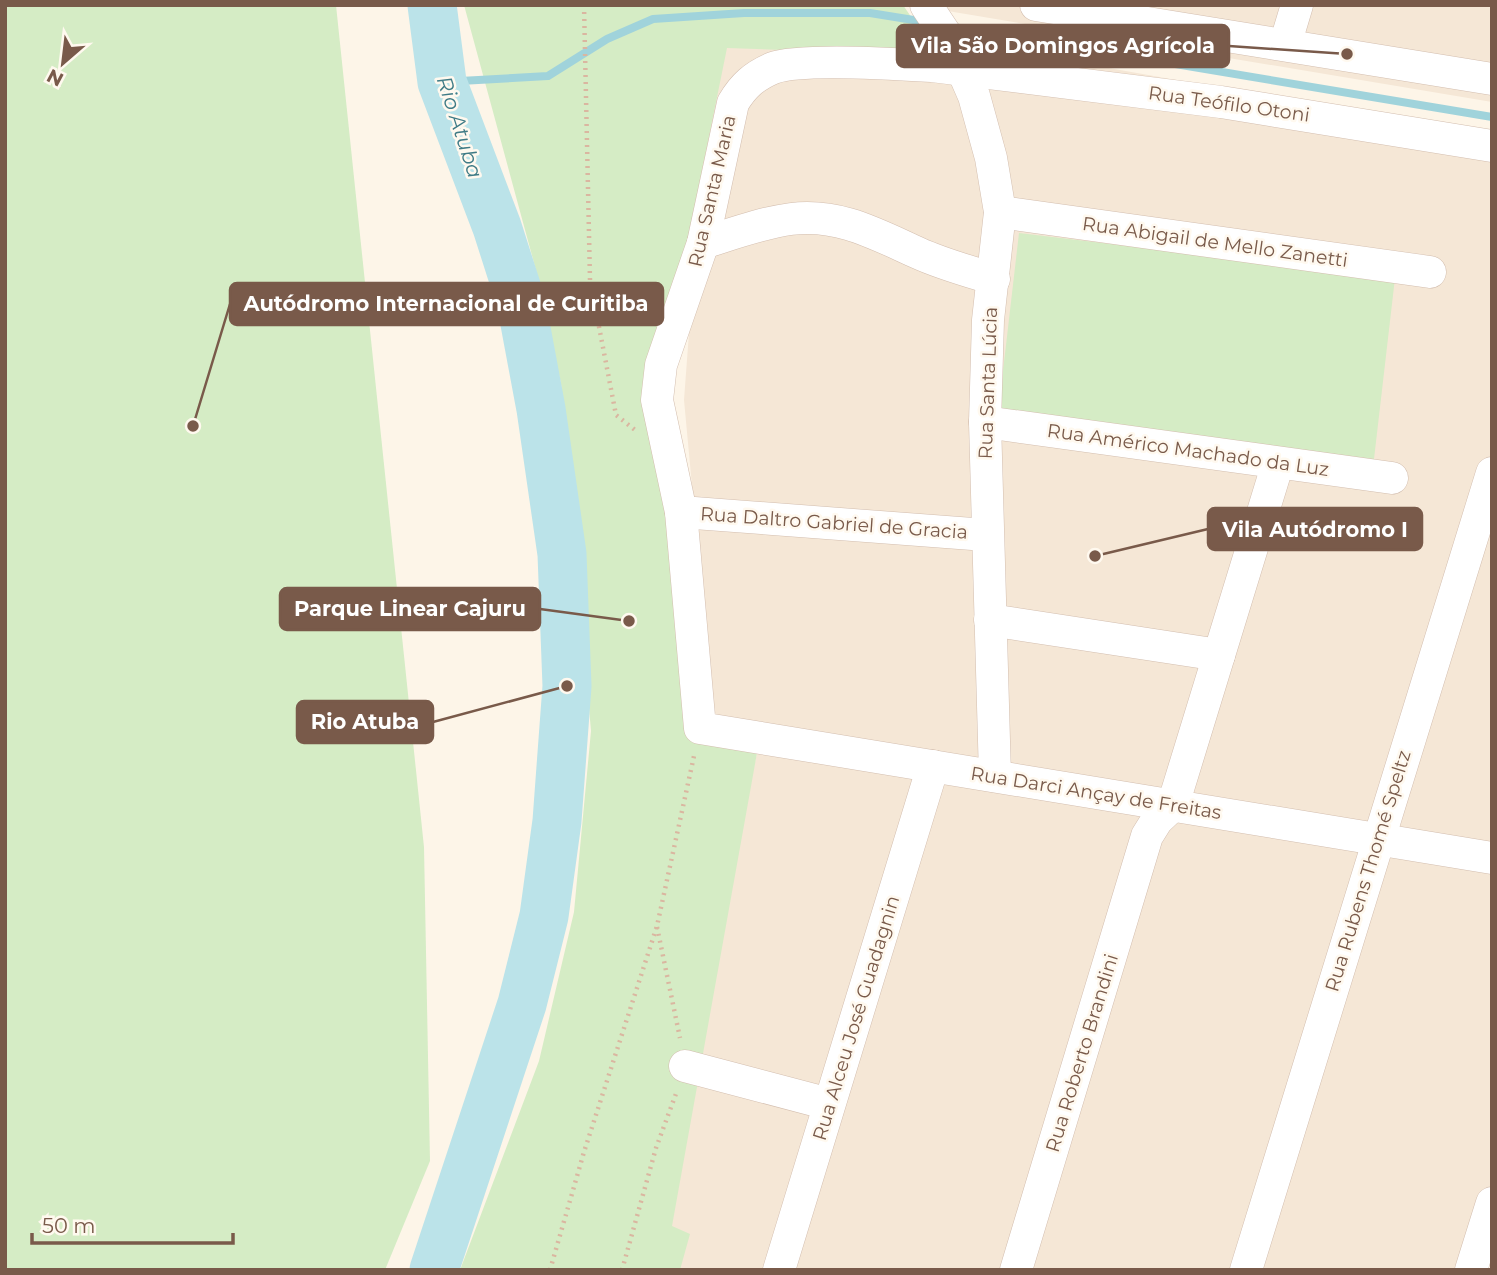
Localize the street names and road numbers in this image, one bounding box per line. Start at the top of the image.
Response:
street label: Rua Teófilo Otoni [1147,81,1311,127]
street label: Rua Santa Maria [683,113,741,269]
street label: Rua Abigail de Mello Zanetti [1081,212,1349,272]
street label: Rua Santa Lúcia [974,306,1002,460]
street label: Rua Américo Machado da Luz [1046,419,1330,481]
street label: Rua Daltro Gabriel de Gracia [699,502,969,544]
street label: Rua Rubens Thomé Speltz [1320,747,1416,995]
street label: Rua Darci Ançay de Freitas [969,762,1223,824]
street label: Rua Alceu José Guadagnin [808,893,904,1143]
street label: Rua Roberto Brandini [1041,951,1123,1155]

